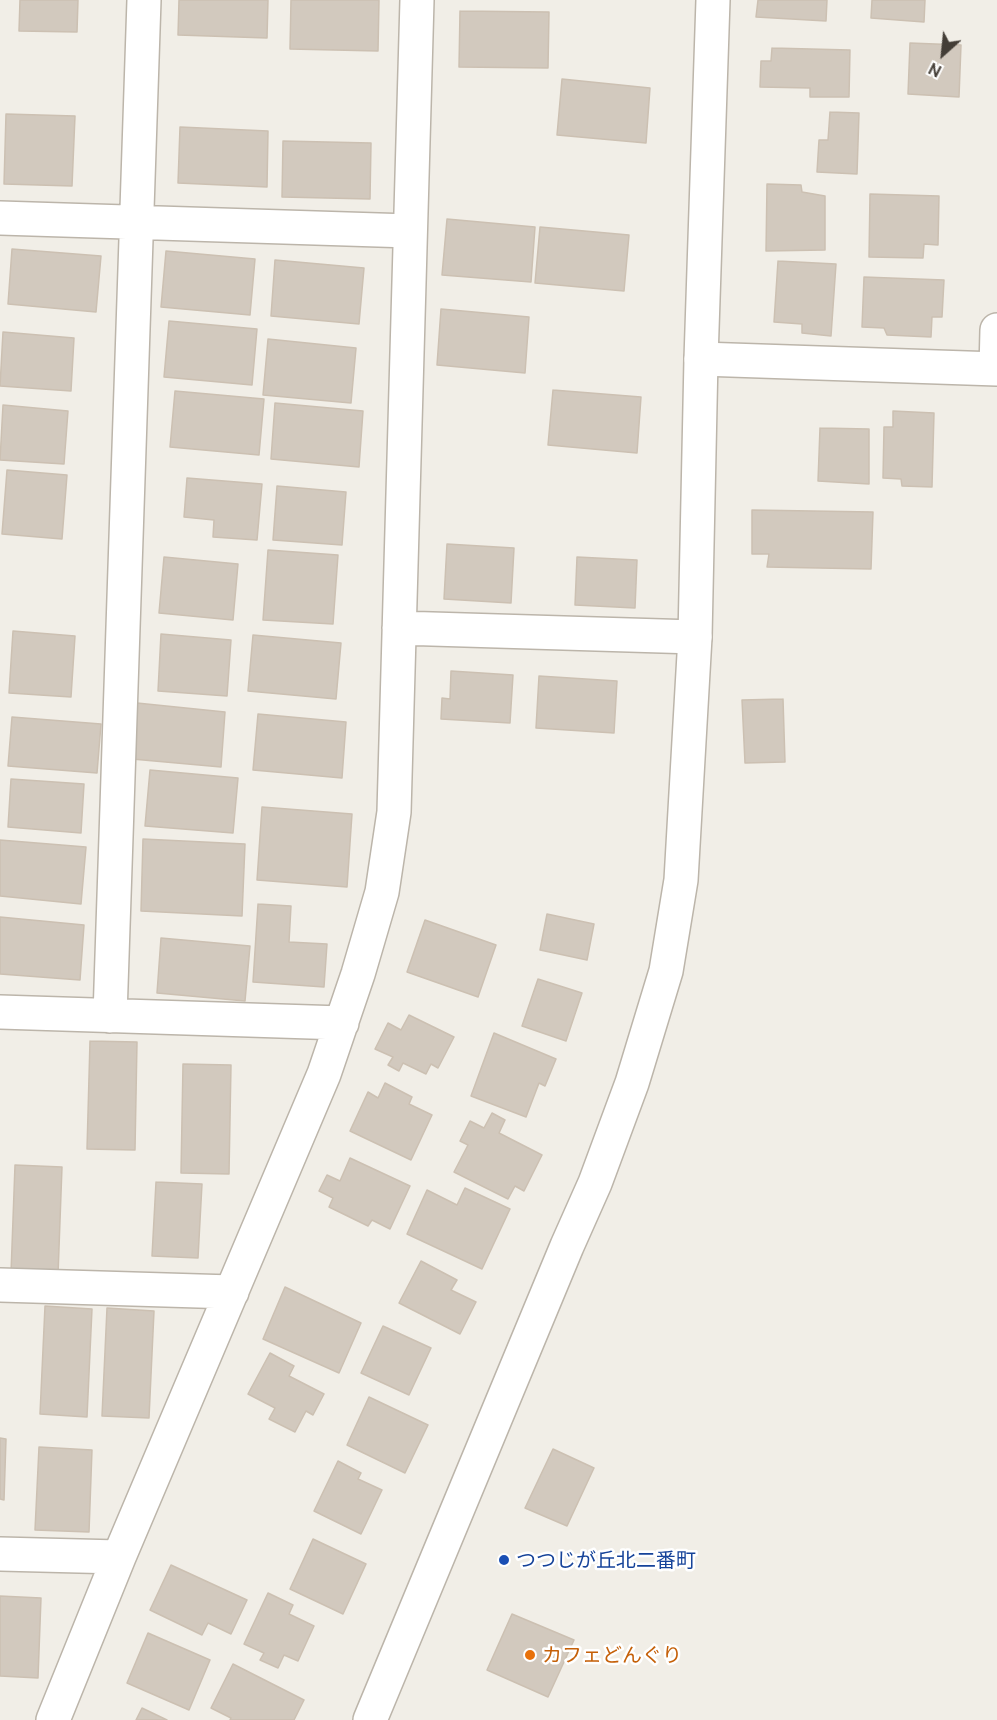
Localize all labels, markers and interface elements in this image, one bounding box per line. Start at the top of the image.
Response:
north arrow [913,24,973,84]
text: N [925,59,944,81]
place label: つつじが丘北二番町 [516,1548,696,1572]
marker: つつじが丘北二番町 [497,1553,511,1567]
place label: カフェどんぐり [542,1643,682,1667]
marker: カフェどんぐり [523,1648,537,1662]

